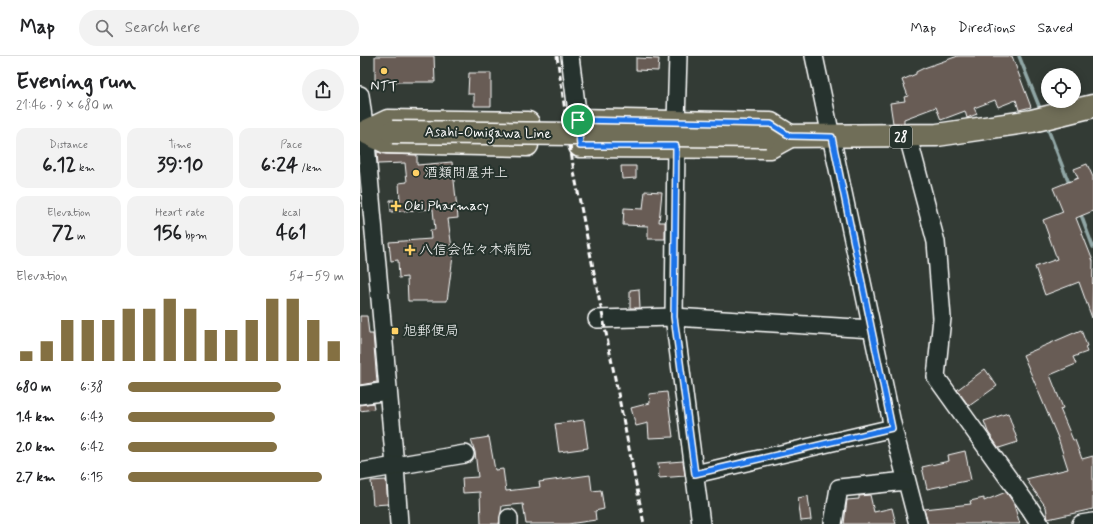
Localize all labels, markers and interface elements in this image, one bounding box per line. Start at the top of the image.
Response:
search box [79,10,359,46]
text: Map [20,15,55,40]
icon: search [93,17,115,39]
text: Search here [125,18,200,38]
text: Map [910,19,936,37]
text: Directions [958,19,1016,37]
text: Saved [1038,19,1073,37]
marker: NTT [379,66,389,76]
text: Evening run [16,68,136,96]
map controls [1041,68,1081,108]
button: locate [1041,68,1081,108]
button: share [302,69,344,111]
place label: NTT [370,77,398,95]
text: 21:46 · 9 × 680 m [16,97,113,114]
pin [561,103,595,137]
icon: arrive [567,109,589,131]
street label: Asahi-Omigawa Line [425,123,552,145]
road number: 28 [890,126,912,148]
text: Distance [49,138,88,152]
text: Time [168,138,192,152]
text: Pace [280,138,302,152]
text: 6.12 [42,152,76,179]
text: 39:10 [157,152,203,179]
text: 6:24 [261,152,298,179]
text: km [76,161,95,175]
text: /km [298,161,322,175]
place label: 酒類問屋井上 [424,164,508,182]
marker: 酒類問屋井上 [411,168,421,178]
place label: Oki Pharmacy [404,197,489,215]
marker: Oki Pharmacy [391,201,401,211]
text: Elevation [47,206,90,220]
text: Heart rate [155,206,205,220]
text: kcal [282,206,301,220]
text: 72 [51,220,74,247]
text: 156 [153,220,182,247]
text: 461 [276,220,307,247]
text: m [74,229,86,243]
text: bpm [182,229,207,243]
place label: 八信会佐々木病院 [419,241,531,259]
marker: 八信会佐々木病院 [404,244,416,256]
text: Elevation [16,268,67,285]
text: 54–59 m [289,268,344,285]
place label: 旭郵便局 [403,322,459,340]
marker: 旭郵便局 [390,326,400,336]
text: 680 m [16,379,51,396]
text: 6:38 [80,379,103,396]
text: 1.4 km [16,409,55,426]
text: 6:43 [80,409,103,426]
text: 2.0 km [16,439,55,456]
text: 6:42 [80,439,105,456]
text: 2.7 km [16,469,55,486]
text: 6:15 [80,469,103,486]

